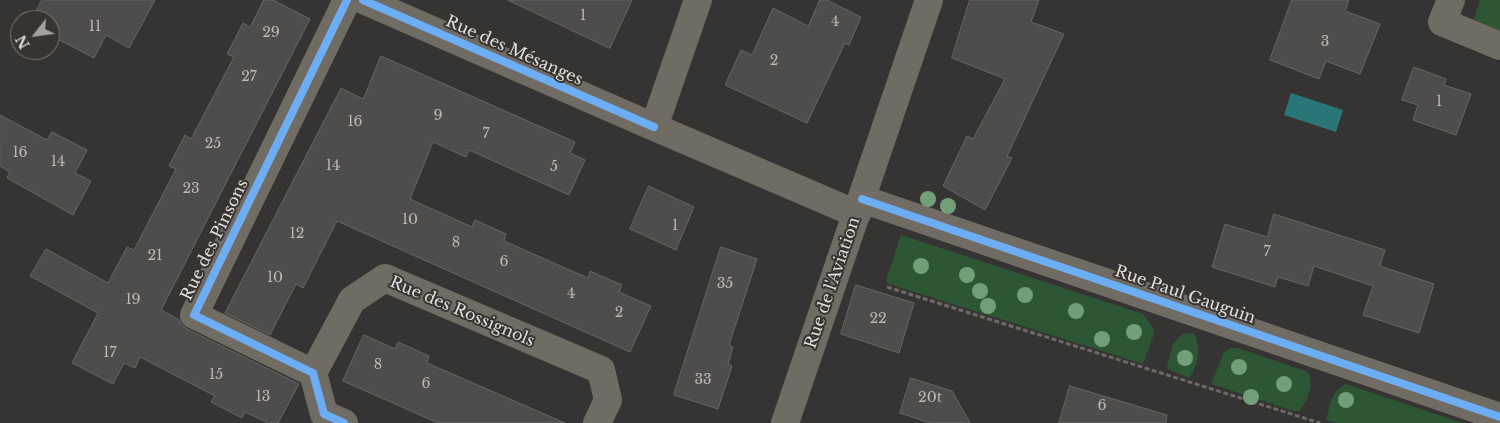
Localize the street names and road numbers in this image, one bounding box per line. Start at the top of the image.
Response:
street label: Rue des Mésanges [442,12,586,90]
street label: Rue des Pinsons [177,176,253,304]
street label: Rue de l'Aviation [802,215,864,351]
street label: Rue Paul Gauguin [1112,262,1258,328]
street label: Rue des Rossignols [387,273,537,351]

